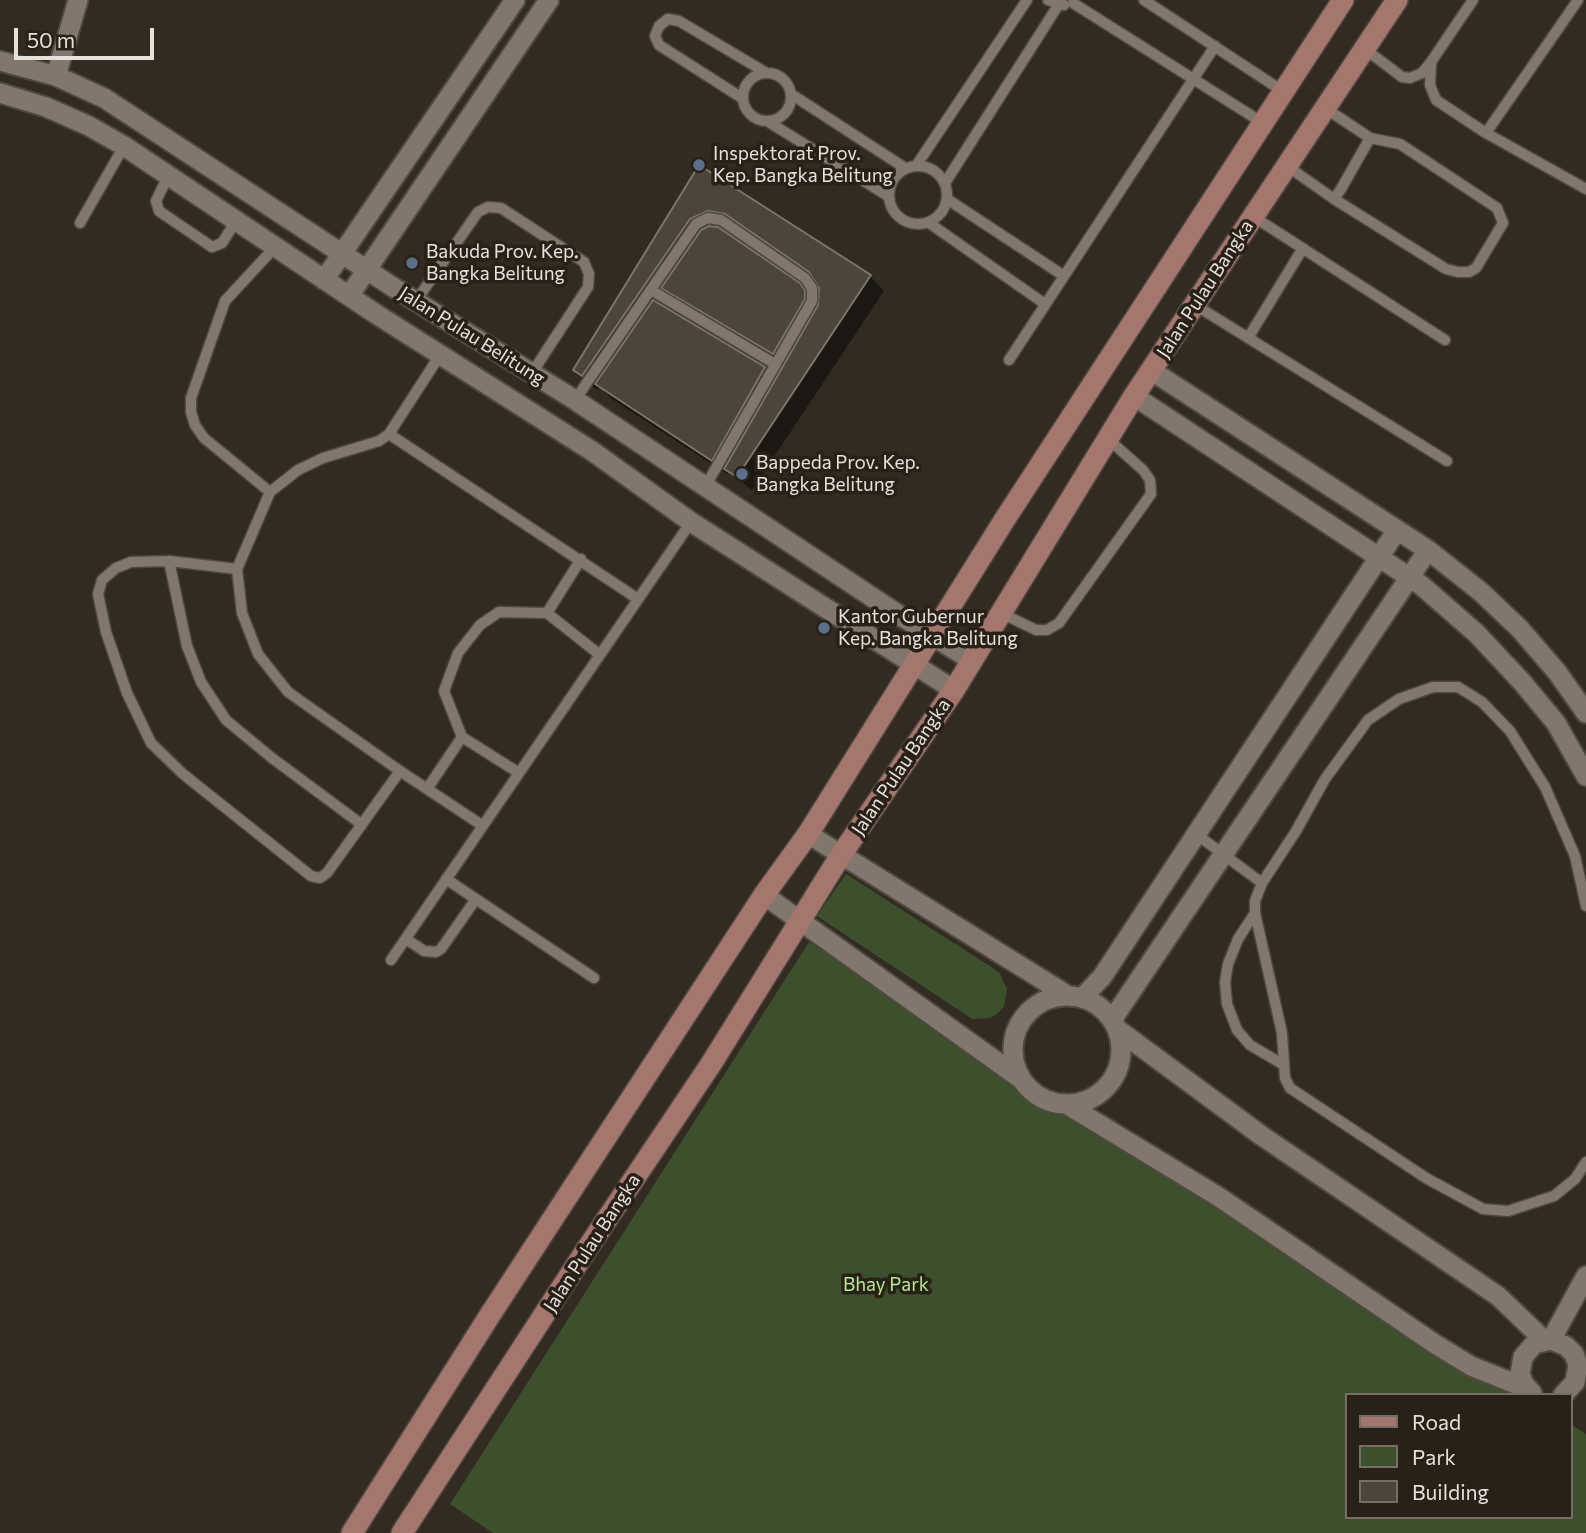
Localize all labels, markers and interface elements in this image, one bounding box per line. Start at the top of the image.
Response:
scale bar [18,14,158,58]
text: 50 m [27,27,75,52]
place label: Inspektorat Prov. Kep. Bangka Belitung [713,143,893,187]
marker: Inspektorat Prov. Kep. Bangka Belitung [691,157,707,173]
street label: Jalan Pulau Bangka [1152,216,1258,362]
place label: Bakuda Prov. Kep. Bangka Belitung [426,241,578,285]
marker: Bakuda Prov. Kep. Bangka Belitung [404,255,420,271]
street label: Jalan Pulau Belitung [395,282,549,390]
place label: Bappeda Prov. Kep. Bangka Belitung [756,452,920,496]
marker: Bappeda Prov. Kep. Bangka Belitung [734,466,750,482]
place label: Kantor Gubernur Kep. Bangka Belitung [838,606,1018,650]
marker: Kantor Gubernur Kep. Bangka Belitung [816,620,832,636]
street label: Jalan Pulau Bangka [847,694,955,840]
street label: Jalan Pulau Bangka [539,1170,645,1316]
park label: Bhay Park [843,1274,929,1296]
legend [1344,1393,1572,1519]
text: Road [1412,1409,1461,1434]
text: Park [1412,1444,1456,1469]
text: Building [1412,1479,1489,1504]

